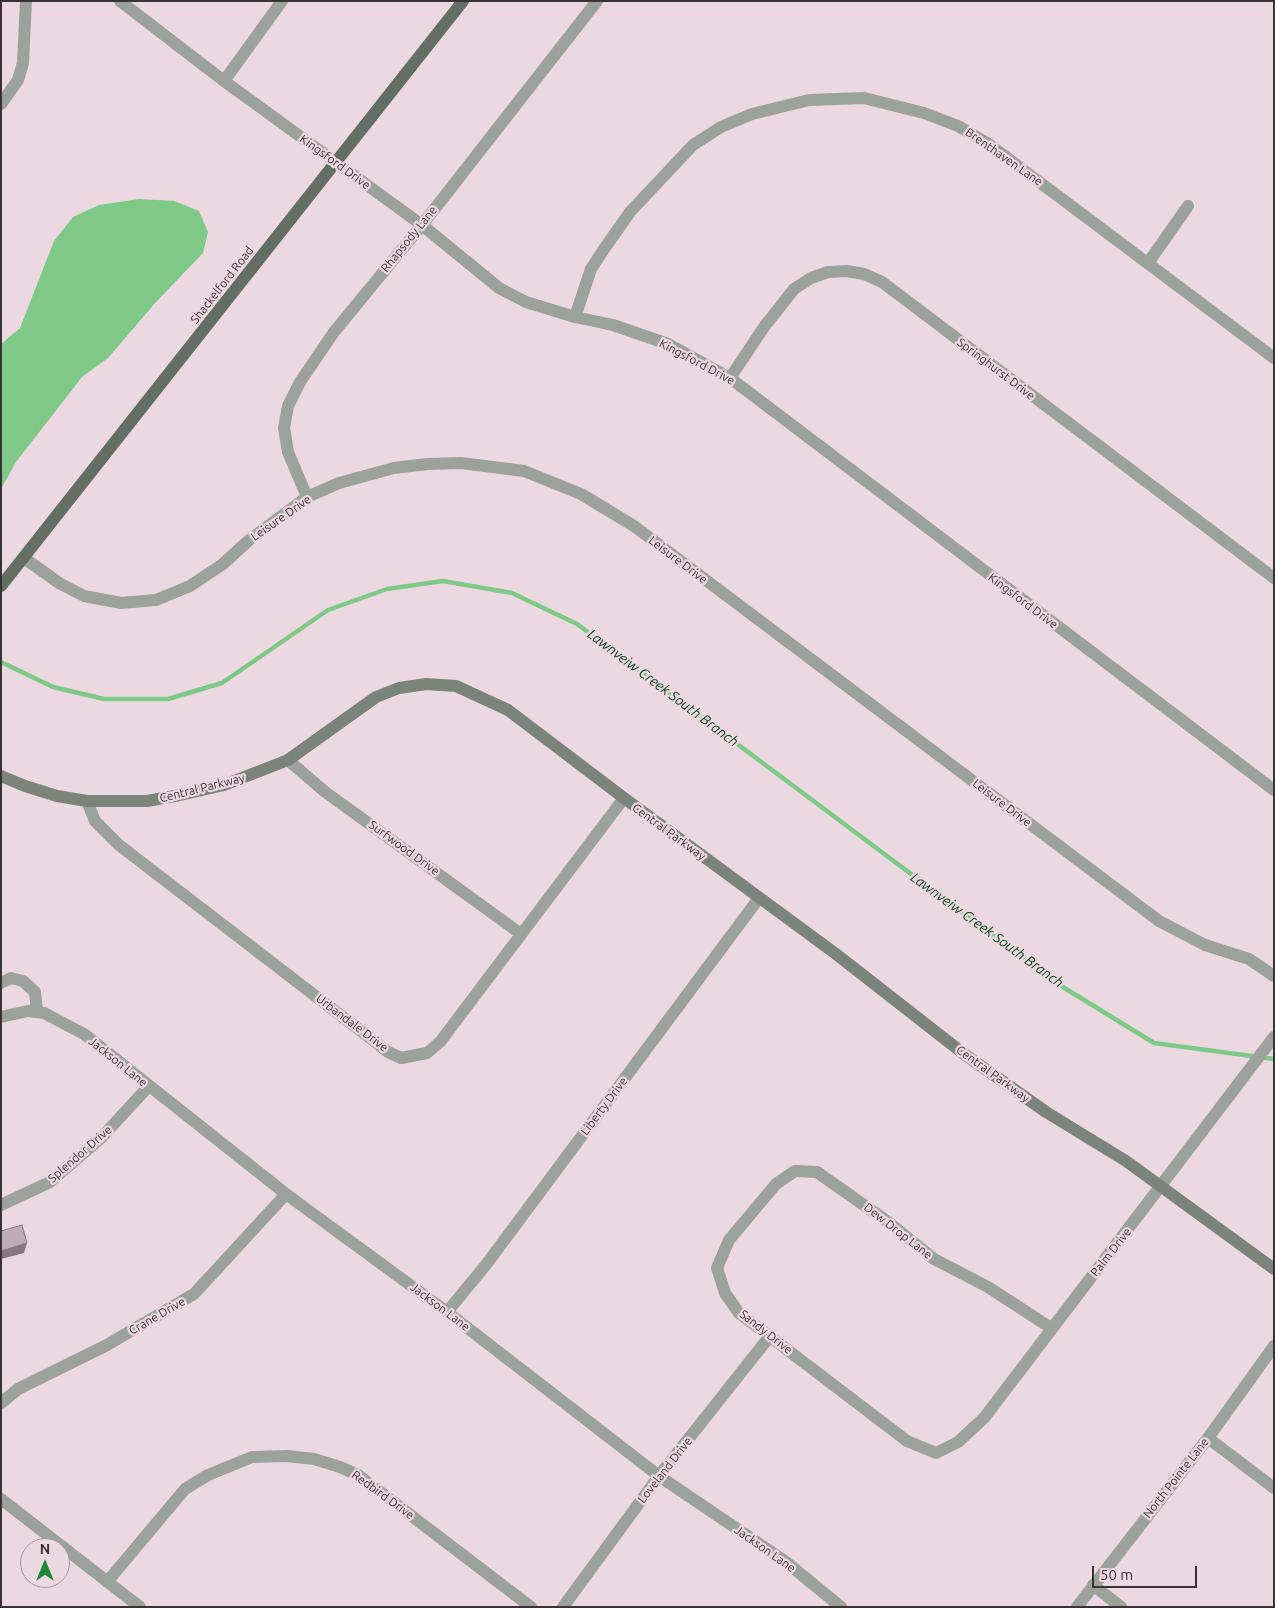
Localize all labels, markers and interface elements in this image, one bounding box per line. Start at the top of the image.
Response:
street label: Brenthaven Lane [963,125,1045,189]
street label: Kingsford Drive [297,132,373,192]
street label: Rhapsody Lane [378,203,440,275]
street label: Shackelford Road [187,244,257,326]
street label: Springhurst Drive [954,335,1038,403]
street label: Kingsford Drive [657,336,737,388]
street label: Leisure Drive [248,492,314,544]
street label: Leisure Drive [646,533,710,587]
street label: Kingsford Drive [985,570,1061,632]
water label: Lawnveiw Creek South Branch [584,626,742,750]
street label: Central Parkway [158,770,246,806]
street label: Leisure Drive [970,776,1034,830]
street label: Central Parkway [629,801,709,863]
street label: Surfwood Drive [366,817,442,879]
water label: Lawnveiw Creek South Branch [907,869,1067,991]
street label: Urbandale Drive [313,991,391,1055]
street label: Jackson Lane [86,1034,150,1090]
street label: Central Parkway [953,1043,1033,1105]
street label: Liberty Drive [578,1074,630,1138]
street label: Splendor Drive [45,1122,115,1186]
street label: Dew Drop Lane [861,1200,935,1262]
street label: Palm Drive [1088,1225,1134,1279]
street label: Jackson Lane [407,1280,473,1334]
street label: Crane Drive [126,1294,188,1338]
street label: Sandy Drive [737,1307,795,1357]
street label: Loveland Drive [635,1434,695,1506]
street label: North Pointe Lane [1140,1435,1212,1521]
street label: Redbird Drive [349,1468,417,1522]
street label: Jackson Lane [732,1523,798,1575]
north arrow [20,1538,70,1588]
text: N [40,1541,50,1557]
scale bar [1095,1556,1200,1588]
text: 50 m [1100,1566,1133,1583]

